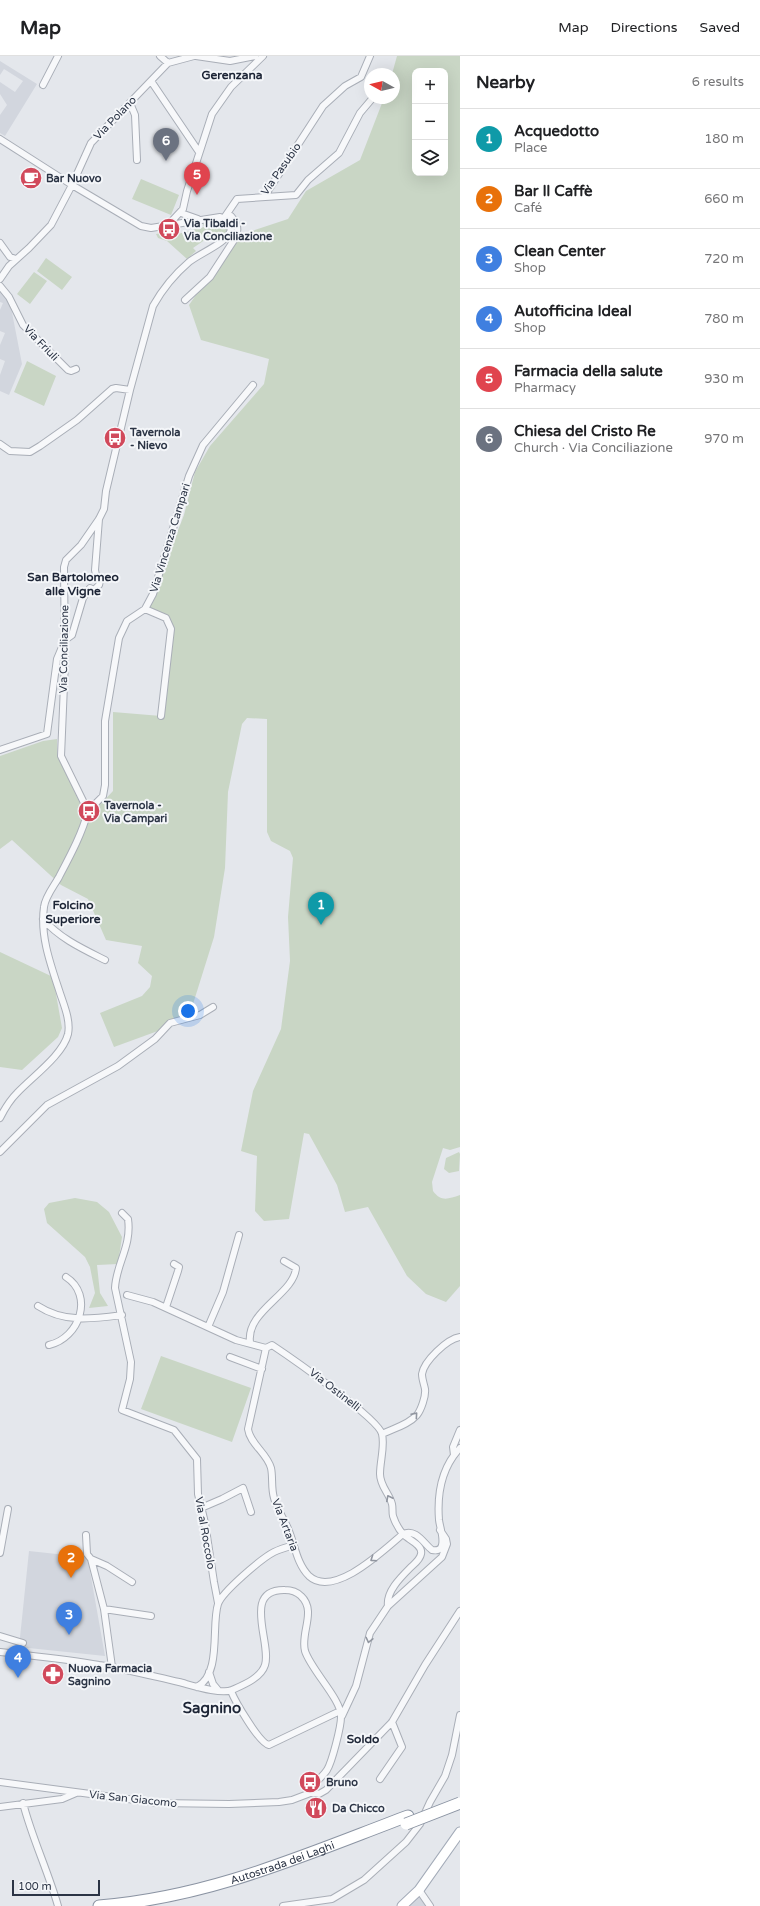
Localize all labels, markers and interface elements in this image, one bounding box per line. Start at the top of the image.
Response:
text: Map [20,17,61,39]
text: Map [558,19,589,36]
text: Directions [611,19,678,36]
text: Saved [700,19,740,36]
district label: Gerenzana [201,68,263,82]
north arrow [364,68,400,104]
map controls [412,68,448,176]
button: + [412,68,448,104]
text: Nearby [476,72,535,93]
text: 6 results [692,74,744,90]
street label: Via Polano [91,93,139,142]
button: − [412,104,448,140]
text: Acquedotto [514,122,599,140]
pin: 6 [153,128,179,161]
text: 1 [485,131,493,147]
text: 180 m [704,131,744,147]
street label: Via Pasubio [258,140,304,198]
button: layers [412,140,448,176]
text: Place [514,140,547,156]
pin: 5 [184,162,210,195]
cafe icon: Bar Nuovo [18,165,44,191]
place label: Bar Nuovo [46,172,102,185]
text: Bar Il Caffè [514,182,593,200]
text: 2 [485,191,493,207]
text: 660 m [704,191,744,207]
text: Café [514,200,542,216]
bus stop icon: Via Tibaldi - Via Conciliazione [156,216,182,242]
place label: Via Tibaldi - Via Conciliazione [184,217,273,243]
text: Clean Center [514,242,606,260]
text: 3 [485,251,493,267]
text: 720 m [704,251,744,267]
text: Shop [514,260,546,276]
text: Autofficina Ideal [514,302,632,320]
text: 4 [485,311,493,327]
text: 780 m [704,311,744,327]
text: Shop [514,320,546,336]
street label: Via Friuli [21,322,61,364]
text: Farmacia della salute [514,362,663,380]
text: 5 [485,371,493,387]
text: 930 m [704,371,744,387]
text: Pharmacy [514,380,576,396]
text: Chiesa del Cristo Re [514,422,656,440]
bus stop icon: Tavernola - Nievo [102,425,128,451]
place label: Tavernola - Nievo [129,426,180,452]
text: 6 [485,431,493,447]
text: 970 m [704,431,744,447]
text: Church · Via Conciliazione [514,440,673,456]
street label: Via Vincenza Campari [147,482,193,594]
district label: San Bartolomeo alle Vigne [27,570,119,599]
street label: Via Conciliazione [57,605,71,693]
bus stop icon: Tavernola - Via Campari [76,798,102,824]
place label: Tavernola - Via Campari [103,799,168,826]
pin: 1 [308,892,334,925]
district label: Folcino Superiore [45,898,101,927]
your location [178,1001,198,1021]
street label: Via Ostinelli [307,1366,363,1414]
one-way arrow [411,1412,418,1420]
one-way arrow [386,1495,394,1503]
street label: Via al Roccolo [192,1496,218,1571]
street label: Via Artaria [269,1497,301,1553]
pin: 2 [58,1545,84,1578]
one-way arrow [370,1554,377,1561]
pin: 3 [56,1602,82,1635]
one-way arrow [365,1636,374,1643]
pin: 4 [5,1645,31,1678]
pharmacy icon: Nuova Farmacia Sagnino [40,1661,66,1687]
place label: Nuova Farmacia Sagnino [68,1662,152,1689]
district label: Sagnino [183,1699,241,1718]
district label: Soldo [347,1732,379,1746]
bus stop icon: Bruno [297,1769,323,1795]
place label: Bruno [326,1776,358,1789]
street label: Via San Giacomo [88,1788,178,1810]
restaurant icon: Da Chicco [303,1795,329,1821]
place label: Da Chicco [332,1802,385,1815]
street label: Autostrada dei Laghi [229,1838,336,1887]
scale bar [12,1878,100,1897]
text: 100 m [18,1880,52,1893]

